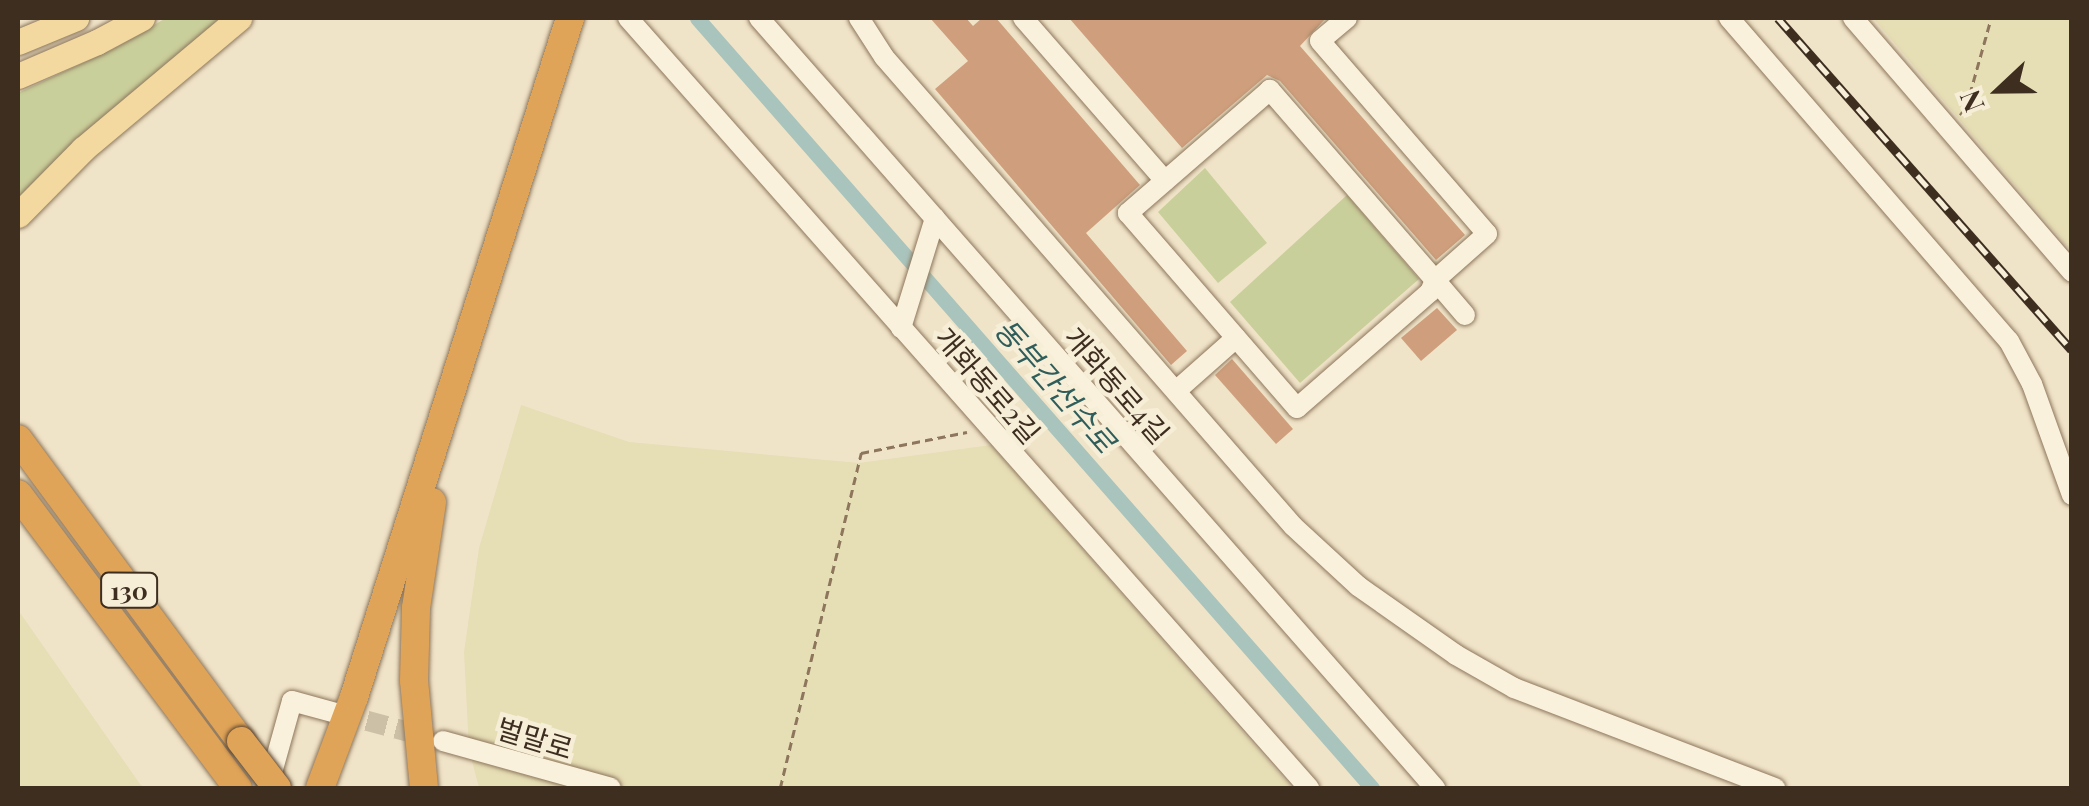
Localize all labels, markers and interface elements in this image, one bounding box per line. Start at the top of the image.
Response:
north arrow [1949,40,2049,140]
text: N [1950,85,1992,118]
water label: 동부간선수로 [988,311,1124,459]
street label: 개화동로2길 [929,320,1047,450]
street label: 개화동로4길 [1058,320,1176,450]
road number: 130 [99,570,159,610]
street label: 벌말로 [493,711,577,765]

